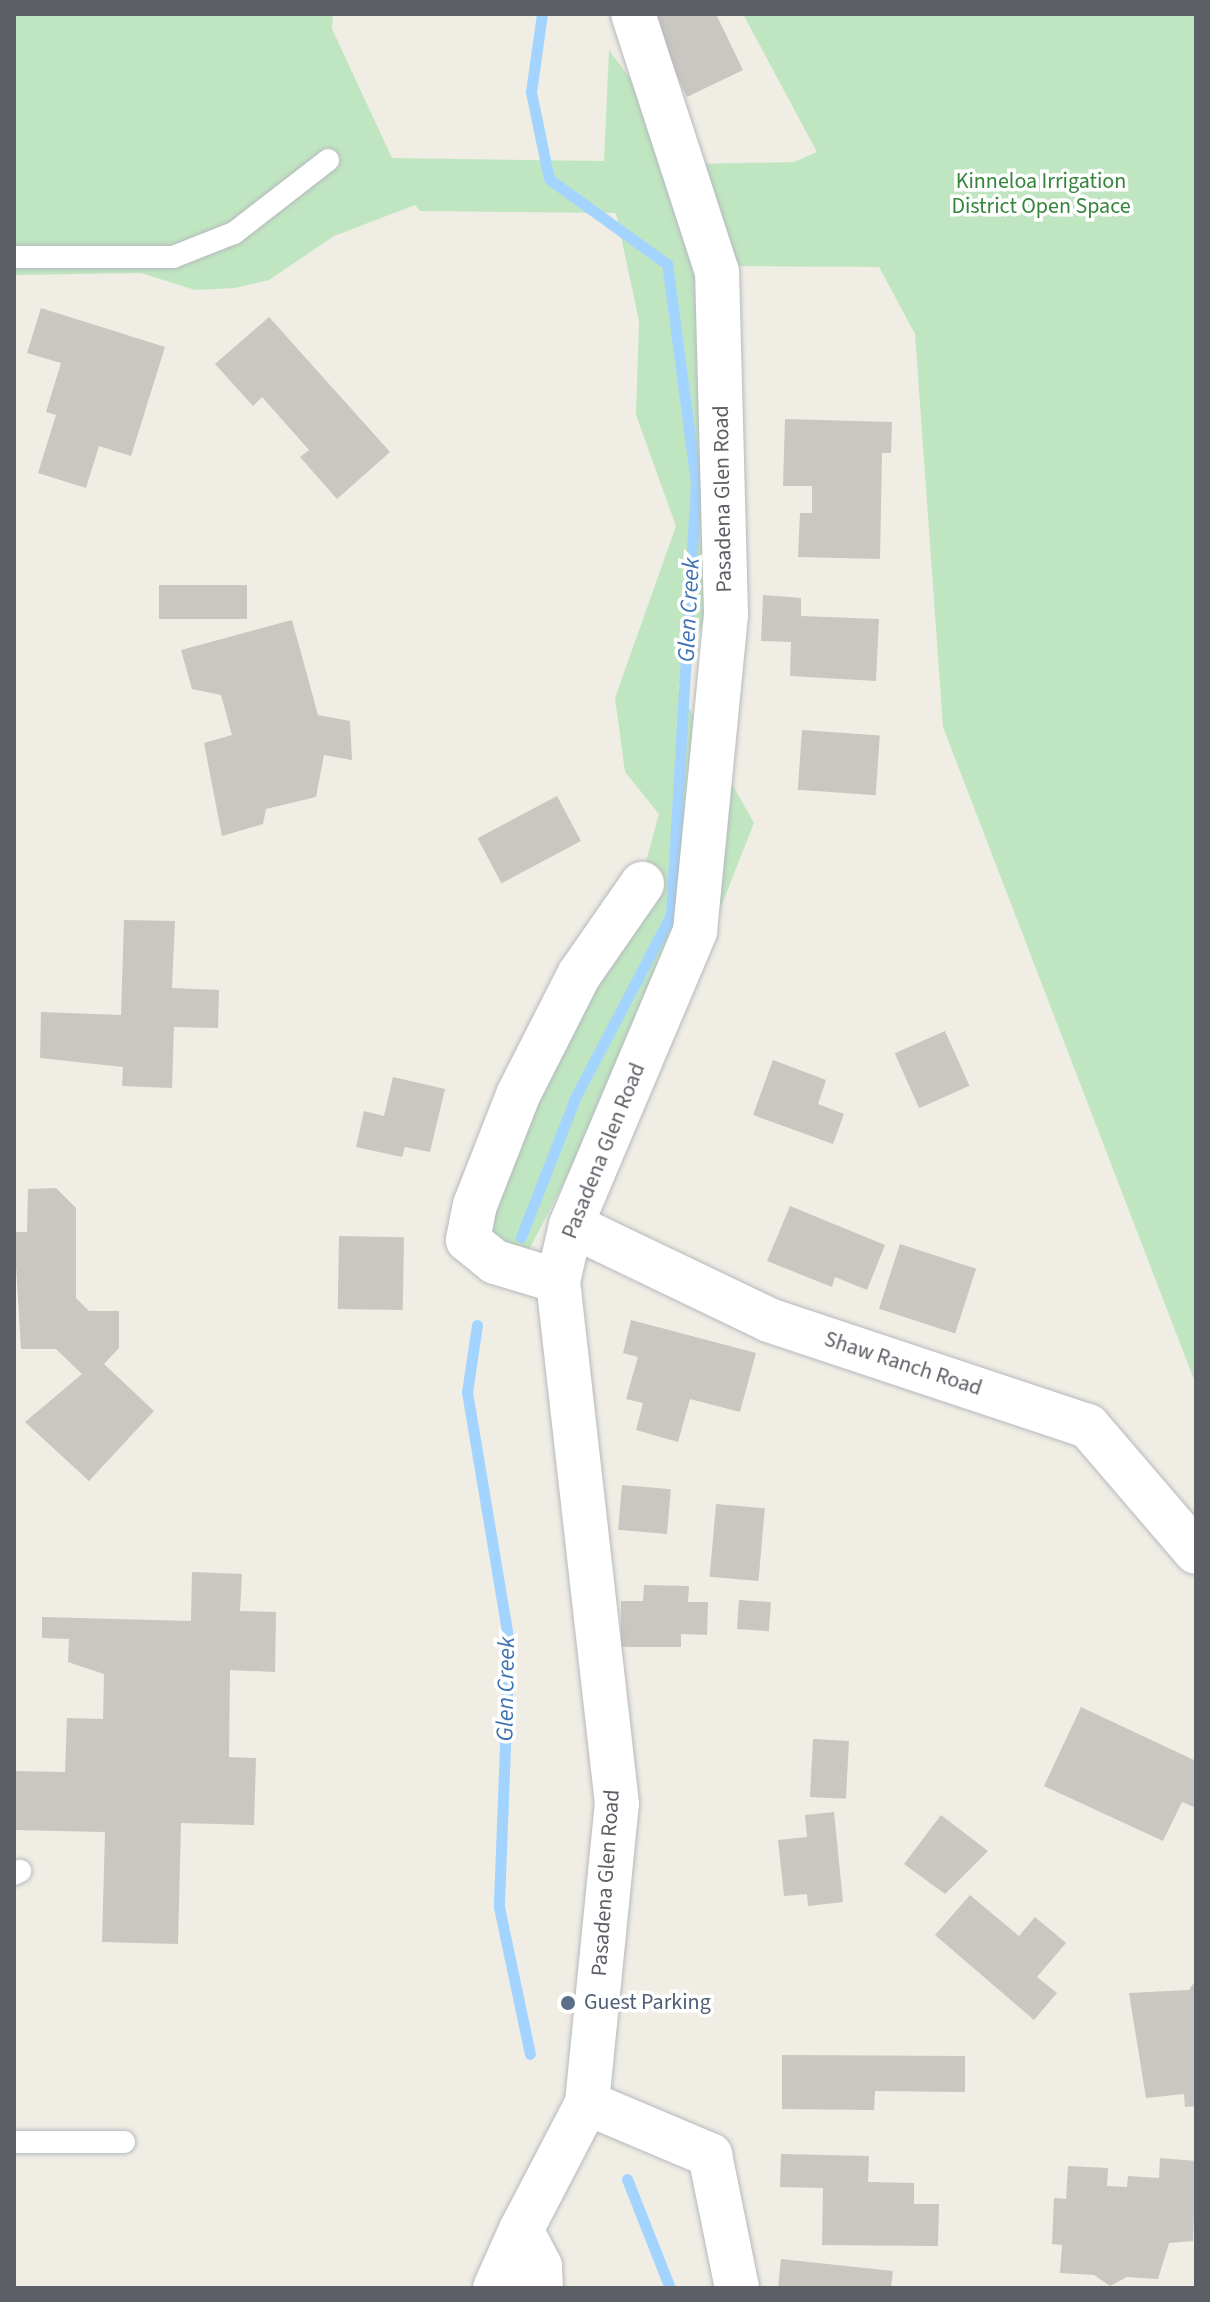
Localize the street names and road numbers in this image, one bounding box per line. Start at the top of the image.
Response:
street label: Pasadena Glen Road [708,405,738,593]
street label: Pasadena Glen Road [557,1059,651,1243]
street label: Shaw Ranch Road [821,1326,985,1402]
street label: Pasadena Glen Road [586,1789,626,1977]

